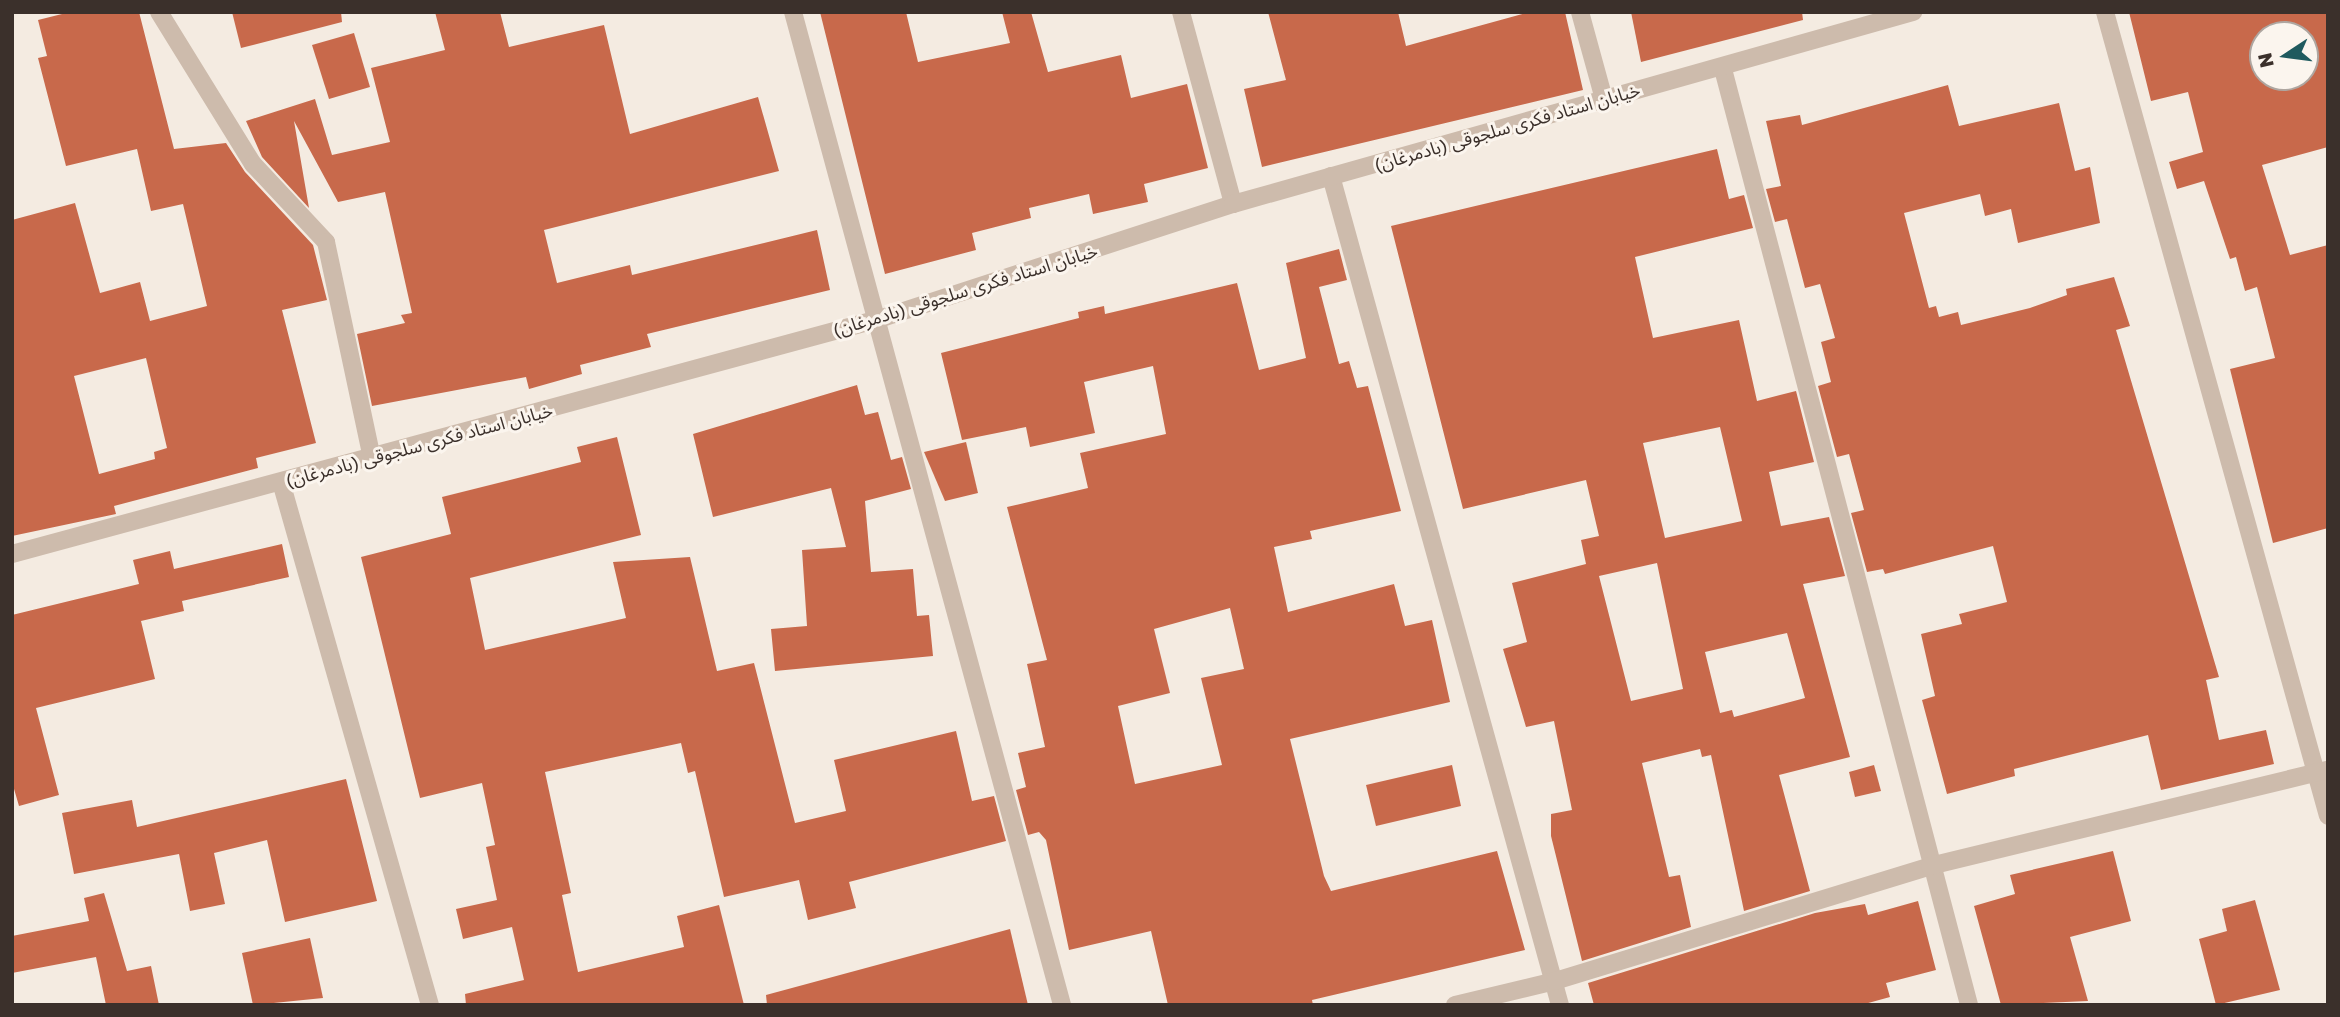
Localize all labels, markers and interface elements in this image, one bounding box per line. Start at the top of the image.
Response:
north arrow [2249,21,2319,91]
text: N [2252,51,2278,70]
street label: خیابان استاد فکری سلجوقی (بادمرغان) [1371,79,1643,175]
street label: خیابان استاد فکری سلجوقی (بادمرغان) [830,239,1100,341]
street label: خیابان استاد فکری سلجوقی (بادمرغان) [283,399,555,491]

